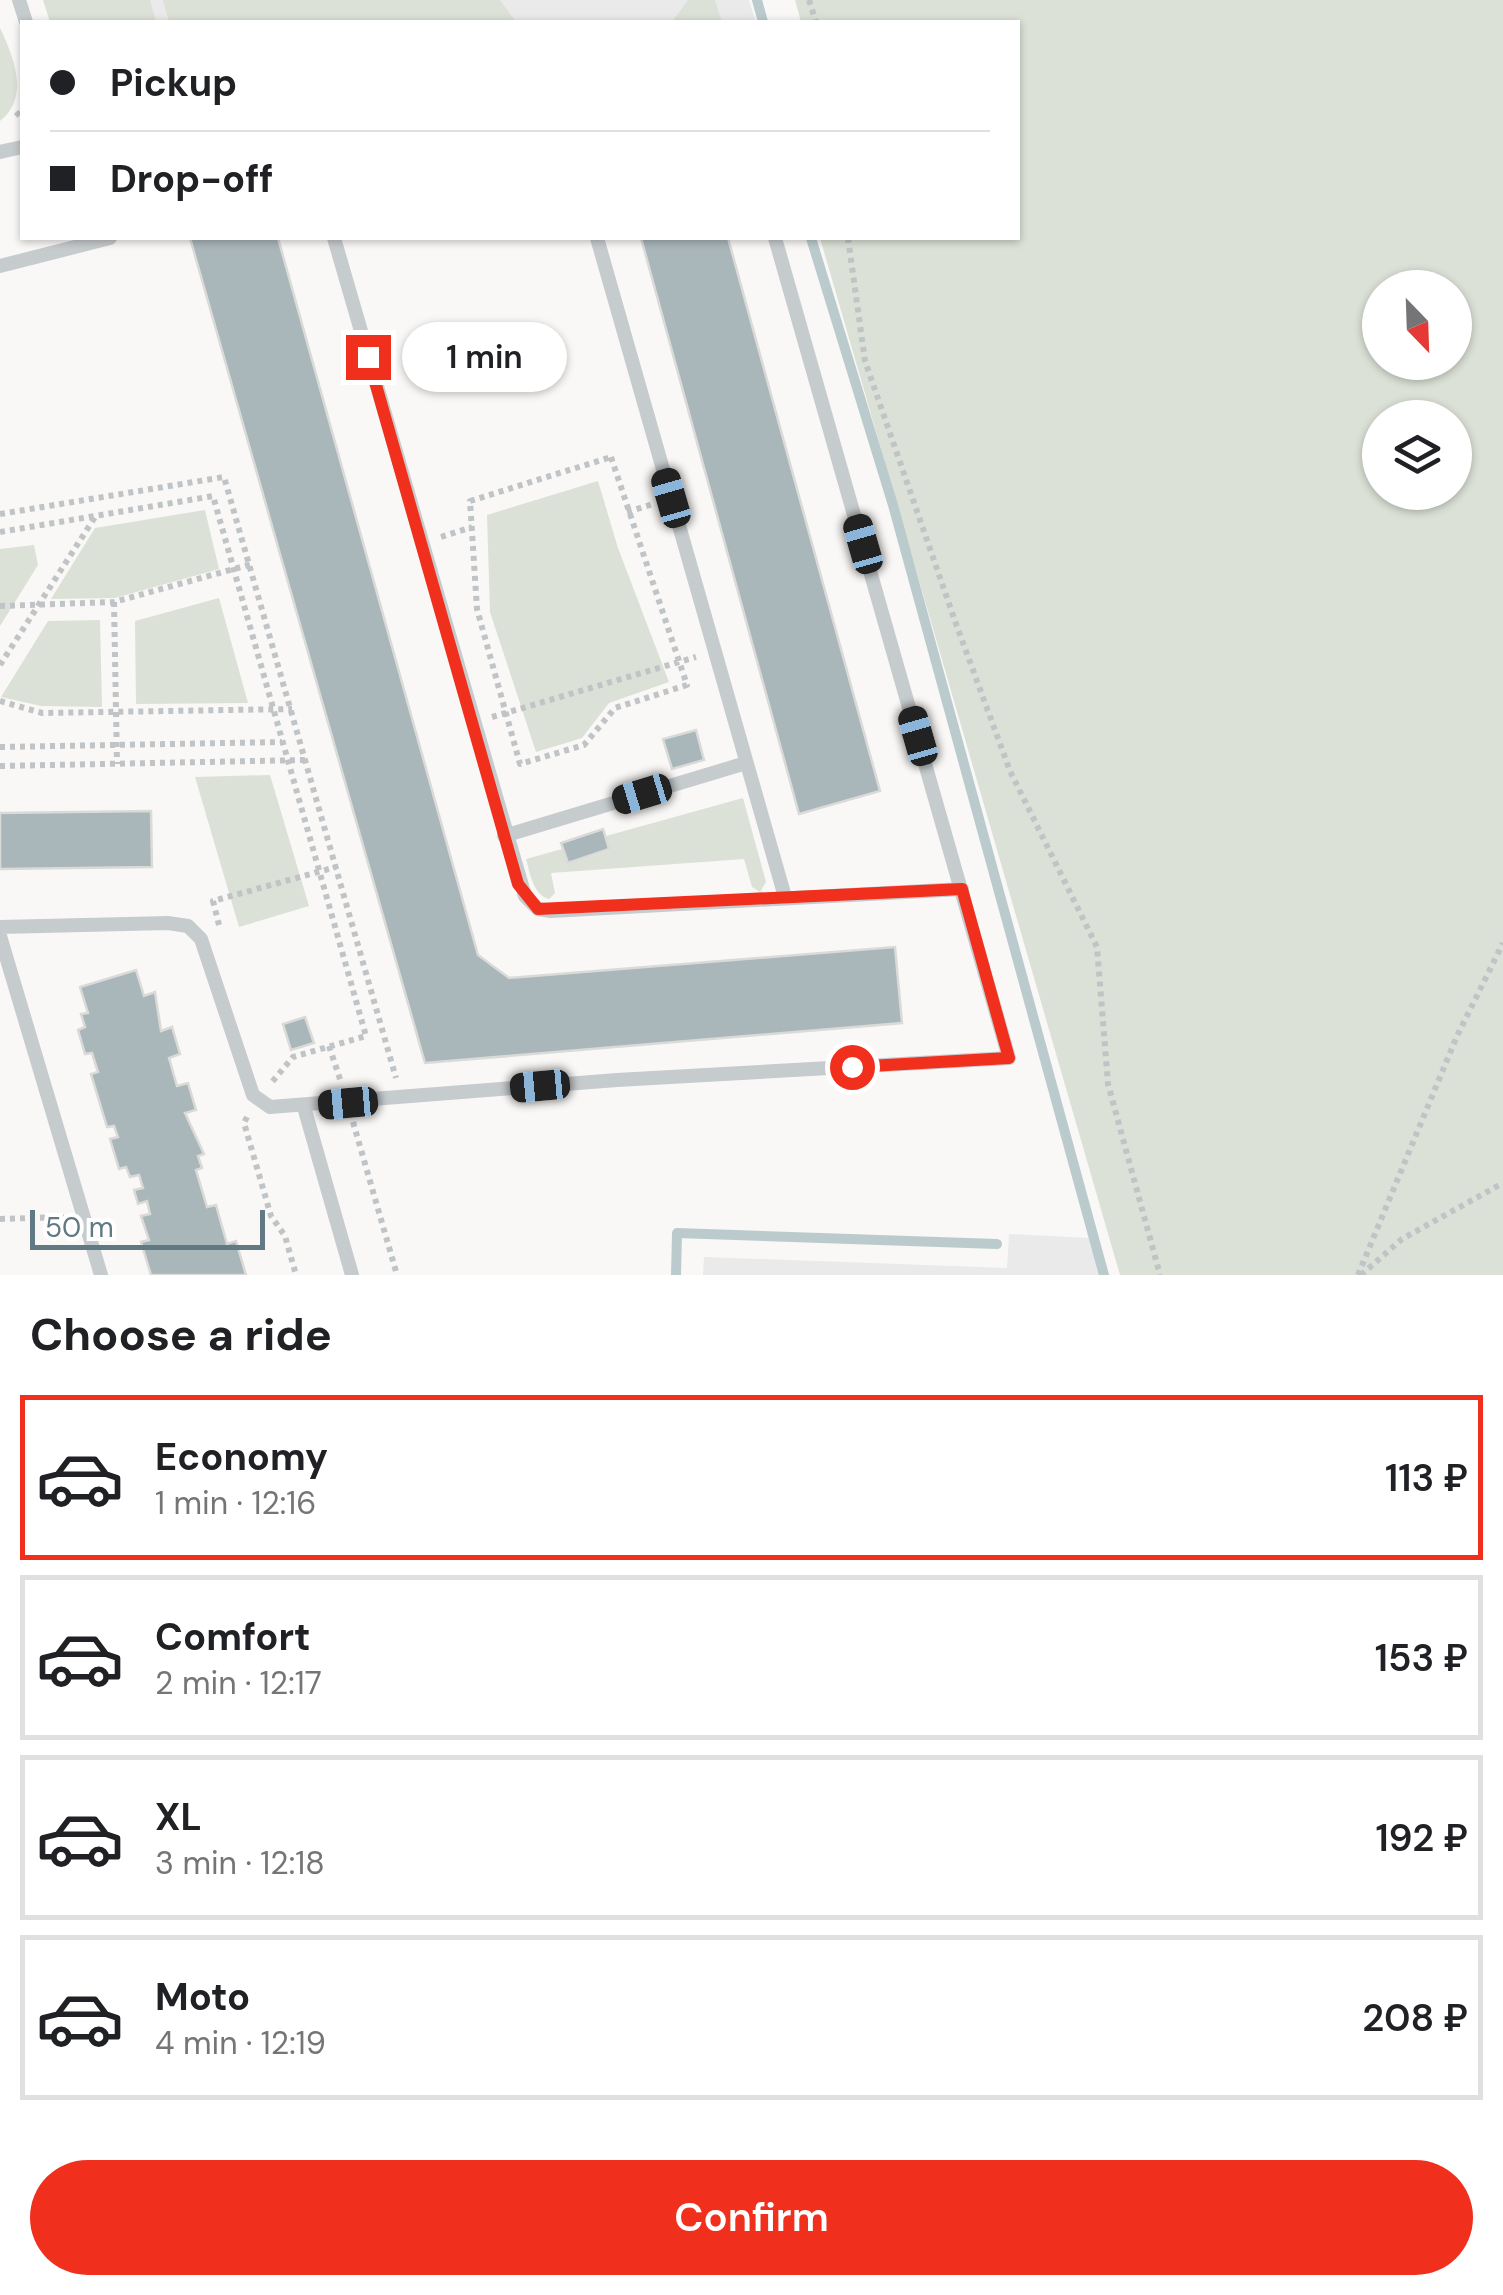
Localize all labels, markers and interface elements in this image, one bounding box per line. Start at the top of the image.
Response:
text: Pickup [110,58,237,108]
text: Drop-off [110,154,273,204]
north arrow [1362,270,1472,380]
map controls [1362,270,1472,510]
callout: 1 min [403,322,568,392]
route end [346,335,391,380]
text: 1 min [446,336,523,378]
button: layers [1362,400,1472,510]
car [648,465,694,531]
car [840,511,886,577]
car [895,703,941,769]
car [609,771,675,817]
route start [830,1045,875,1090]
car [509,1068,571,1104]
car [317,1085,379,1121]
scale bar [30,1205,265,1250]
text: 50 m [45,1209,114,1246]
text: Choose a ride [30,1305,332,1364]
text: Economy [155,1432,328,1482]
icon: car [35,1433,125,1523]
text: 113 ₽ [1385,1453,1468,1503]
text: 1 min · 12:16 [155,1482,316,1524]
text: Comfort [155,1612,311,1662]
icon: car [35,1613,125,1703]
text: 153 ₽ [1375,1633,1468,1683]
text: 2 min · 12:17 [155,1662,322,1704]
text: XL [155,1792,202,1842]
icon: car [35,1793,125,1883]
text: 192 ₽ [1375,1813,1468,1863]
text: 3 min · 12:18 [155,1842,325,1884]
text: Moto [155,1972,250,2022]
icon: car [35,1973,125,2063]
text: 208 ₽ [1362,1993,1468,2043]
text: 4 min · 12:19 [155,2022,326,2064]
button: Confirm [30,2160,1473,2275]

